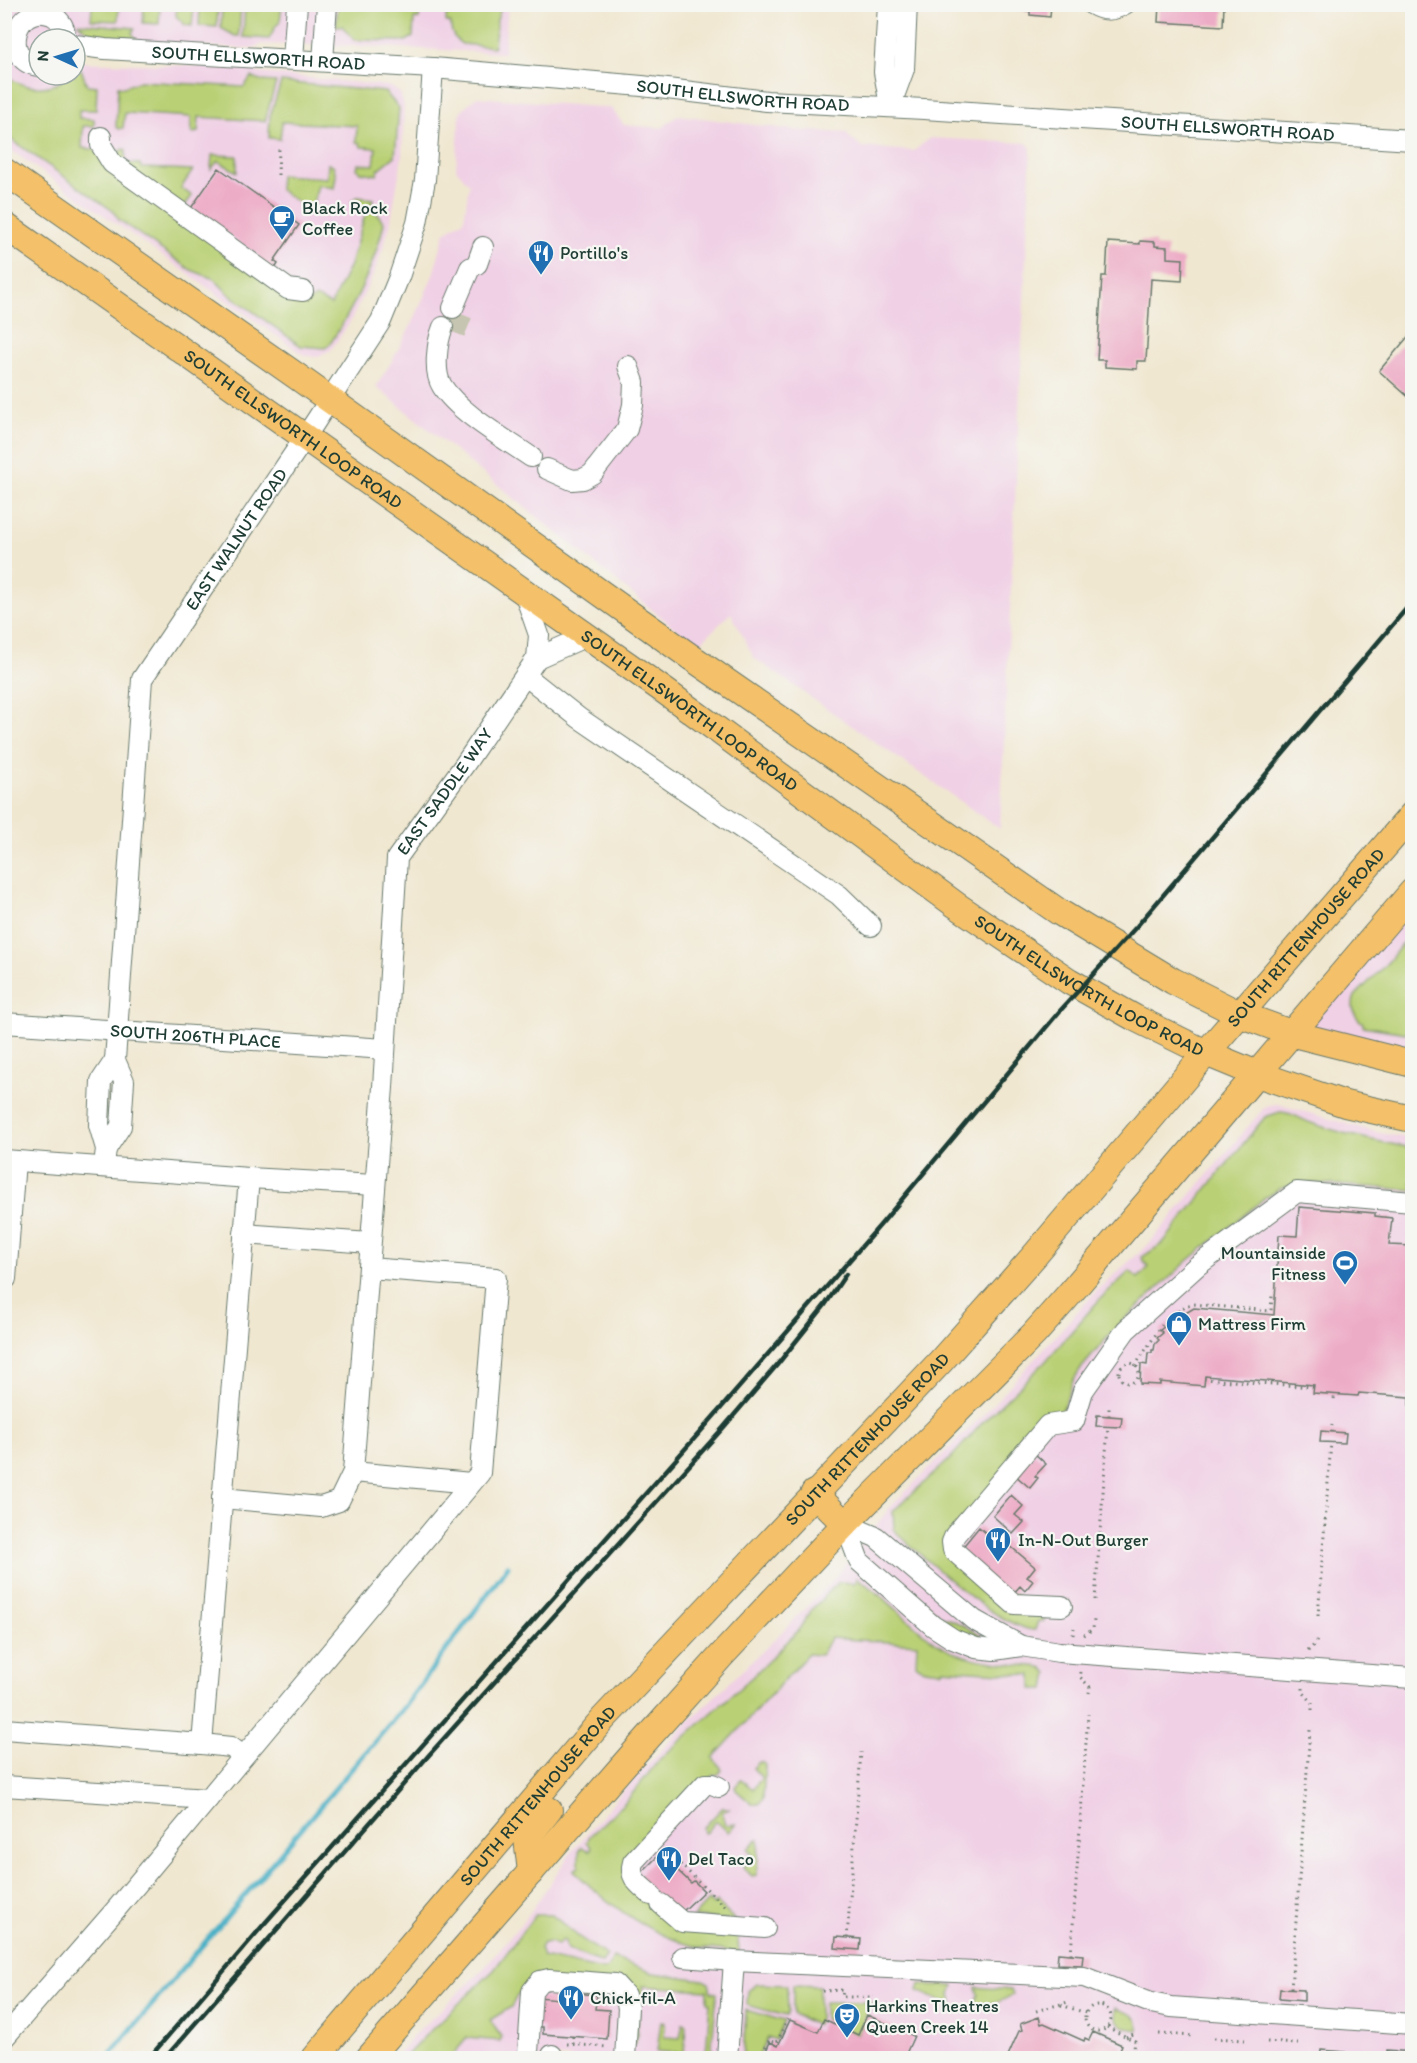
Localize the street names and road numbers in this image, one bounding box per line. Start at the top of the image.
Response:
street label: SOUTH ELLSWORTH ROAD [151,41,366,75]
street label: SOUTH ELLSWORTH ROAD [636,75,850,116]
street label: SOUTH ELLSWORTH ROAD [1120,111,1335,146]
street label: SOUTH ELLSWORTH LOOP ROAD [180,344,407,514]
street label: EAST WALNUT ROAD [181,464,292,615]
street label: SOUTH ELLSWORTH LOOP ROAD [577,624,802,796]
street label: EAST SADDLE WAY [392,723,498,859]
street label: SOUTH RITTENHOUSE ROAD [1222,844,1389,1032]
street label: SOUTH ELLSWORTH LOOP ROAD [970,910,1208,1061]
street label: SOUTH 206TH PLACE [109,1019,282,1053]
street label: SOUTH RITTENHOUSE ROAD [780,1348,954,1530]
street label: SOUTH RITTENHOUSE ROAD [455,1701,621,1891]

